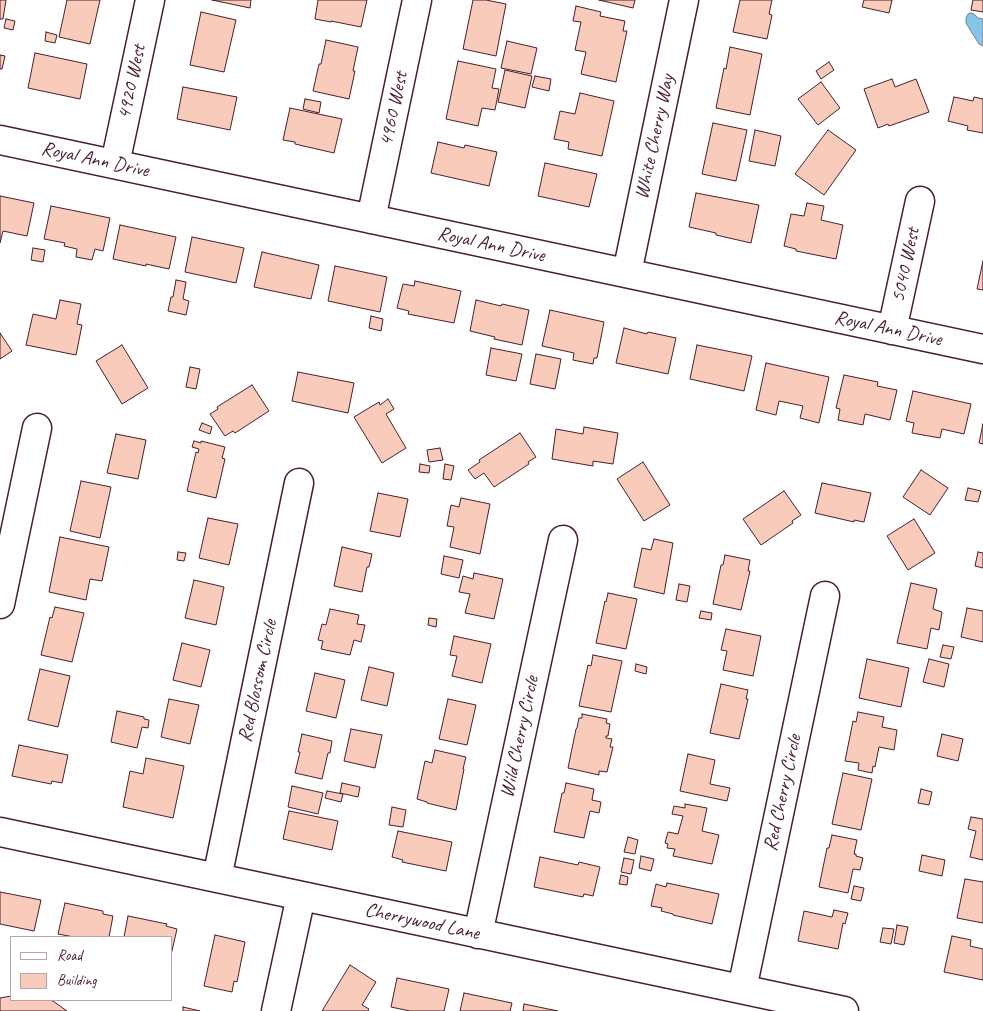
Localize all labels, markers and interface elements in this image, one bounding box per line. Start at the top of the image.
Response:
street label: 4920 West [112,43,152,121]
street label: 4960 West [374,70,414,148]
street label: White Cherry Way [630,72,680,202]
street label: Royal Ann Drive [39,137,151,183]
street label: Royal Ann Drive [435,222,547,268]
street label: 5040 West [886,226,926,304]
street label: Royal Ann Drive [832,306,944,352]
street label: Red Blossom Circle [233,617,283,745]
street label: Wild Cherry Circle [495,674,545,800]
street label: Red Cherry Circle [759,733,807,853]
street label: Cherrywood Lane [363,898,481,946]
legend [10,936,172,1001]
text: Road [57,946,82,965]
text: Building [57,971,96,990]

